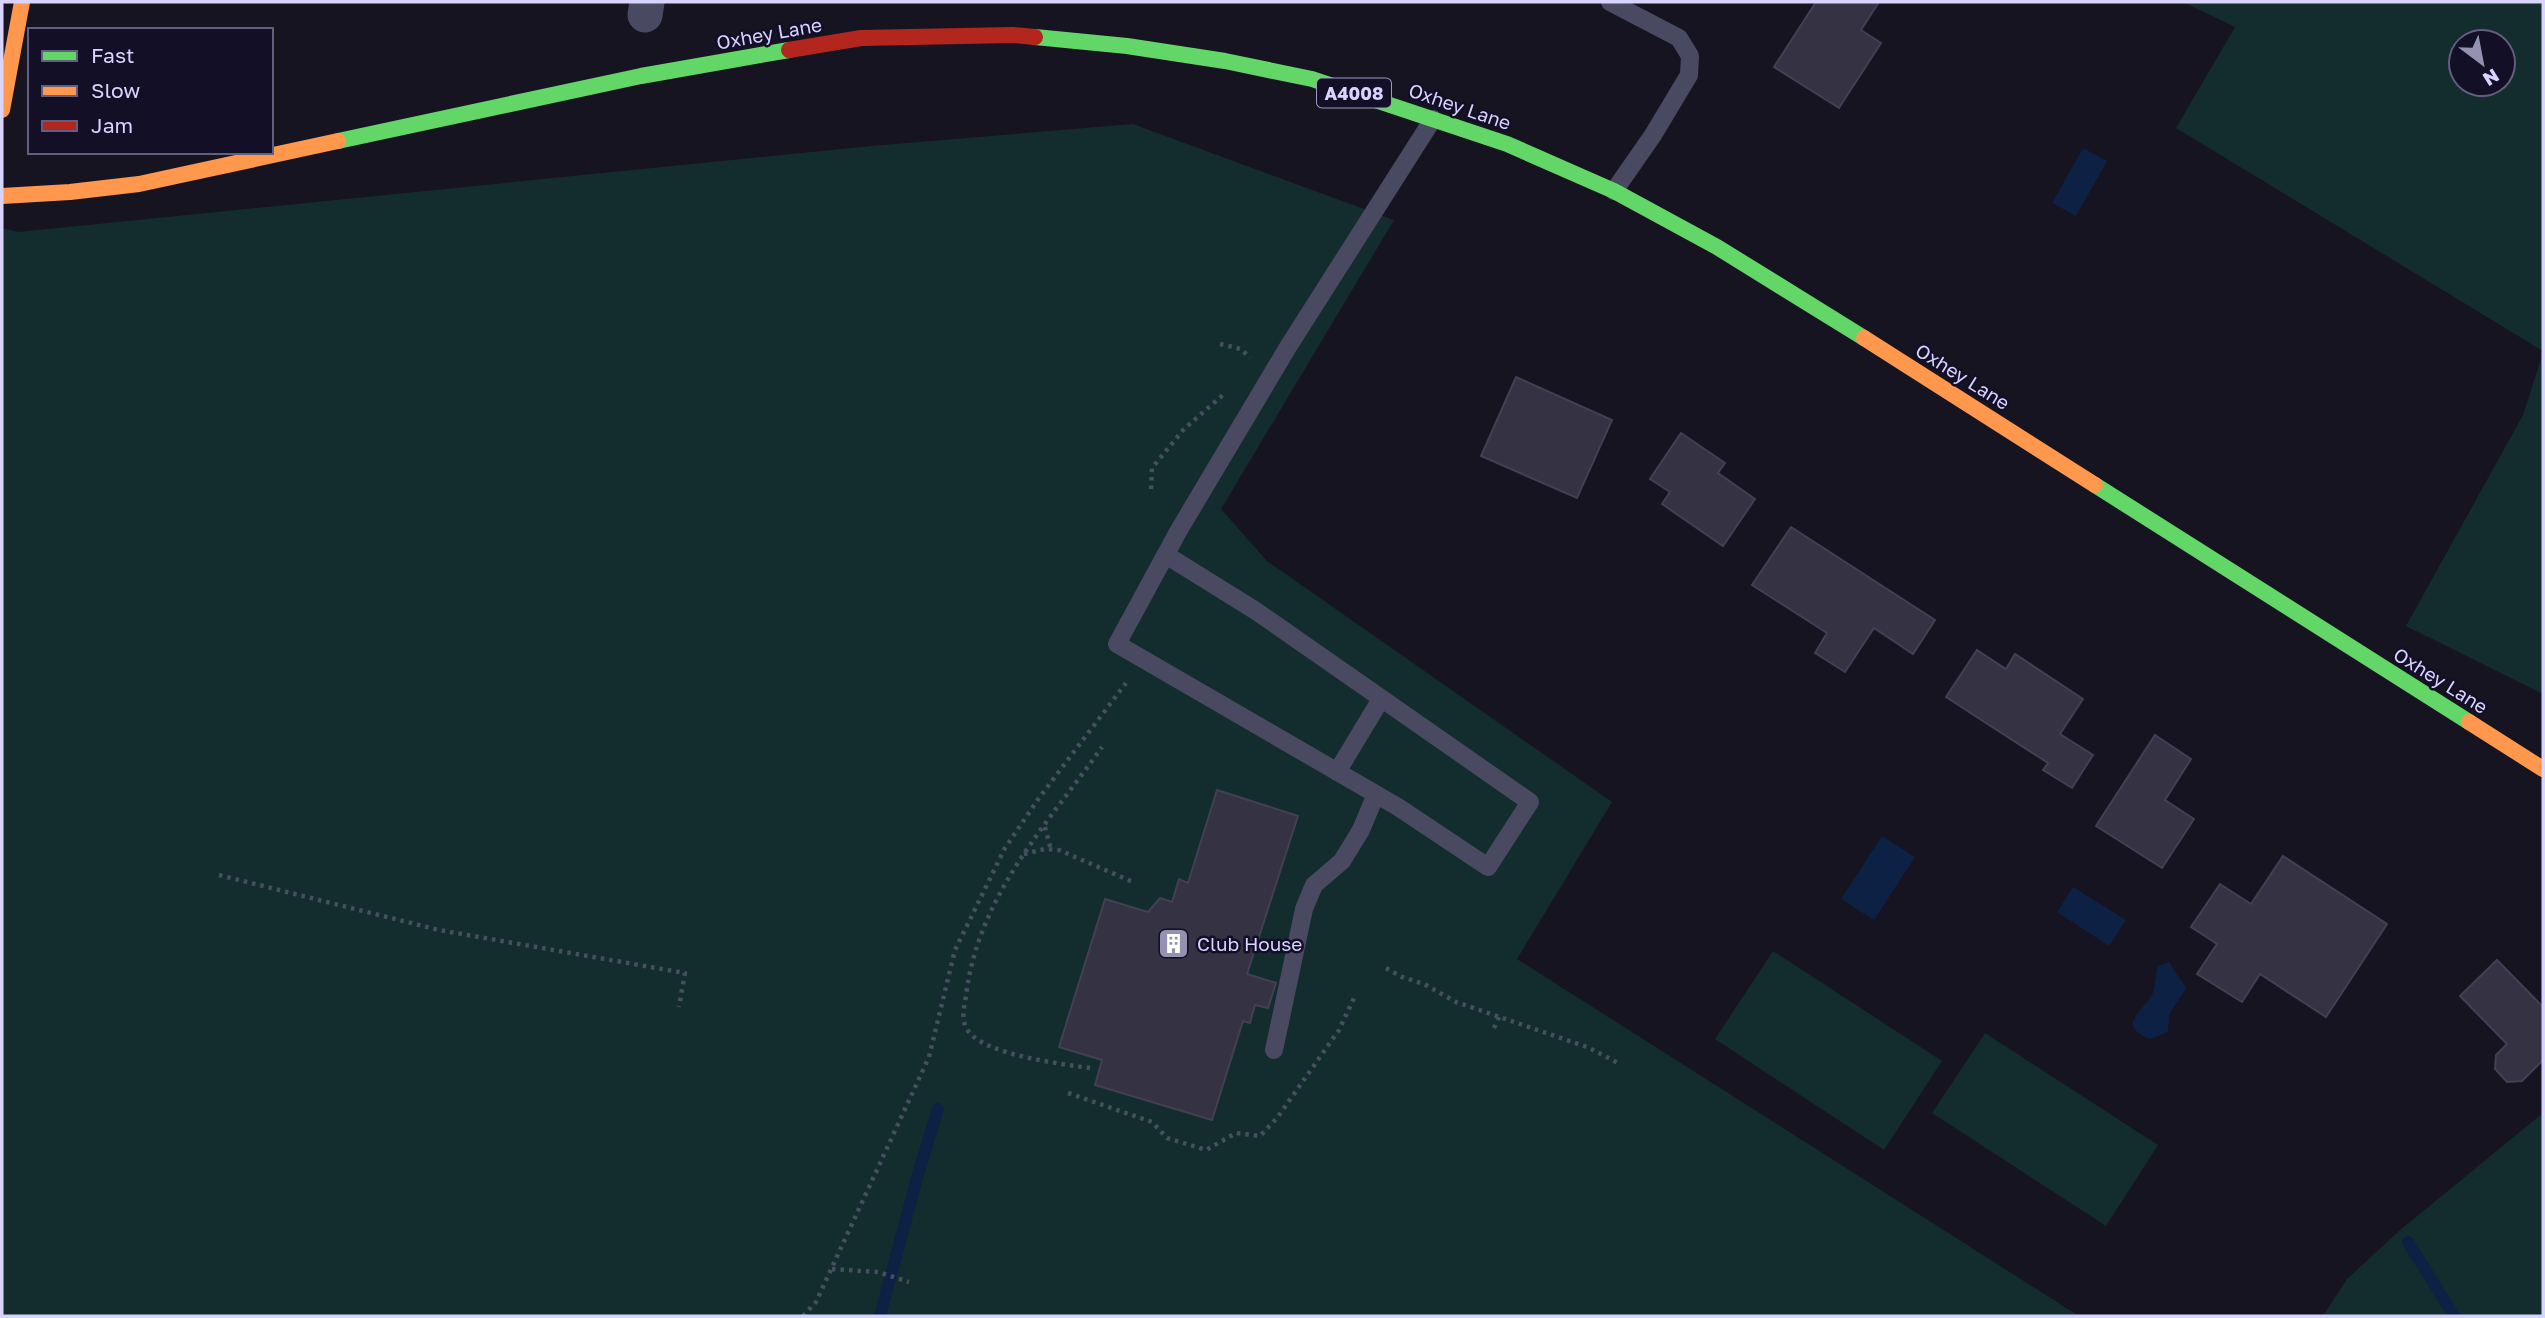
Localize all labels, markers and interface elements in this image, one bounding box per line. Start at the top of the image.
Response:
street label: Oxhey Lane [715,12,823,54]
legend [28,28,273,154]
north arrow [2447,28,2517,98]
text: Fast [91,42,134,68]
text: N [2479,64,2503,91]
text: Slow [91,77,140,103]
road number: A4008 [1317,78,1391,108]
street label: Oxhey Lane [1406,78,1514,134]
text: Jam [91,112,133,138]
street label: Oxhey Lane [1912,338,2014,414]
street label: Oxhey Lane [2390,642,2492,718]
building icon: Club House [1157,926,1191,960]
place label: Club House [1197,932,1302,955]

